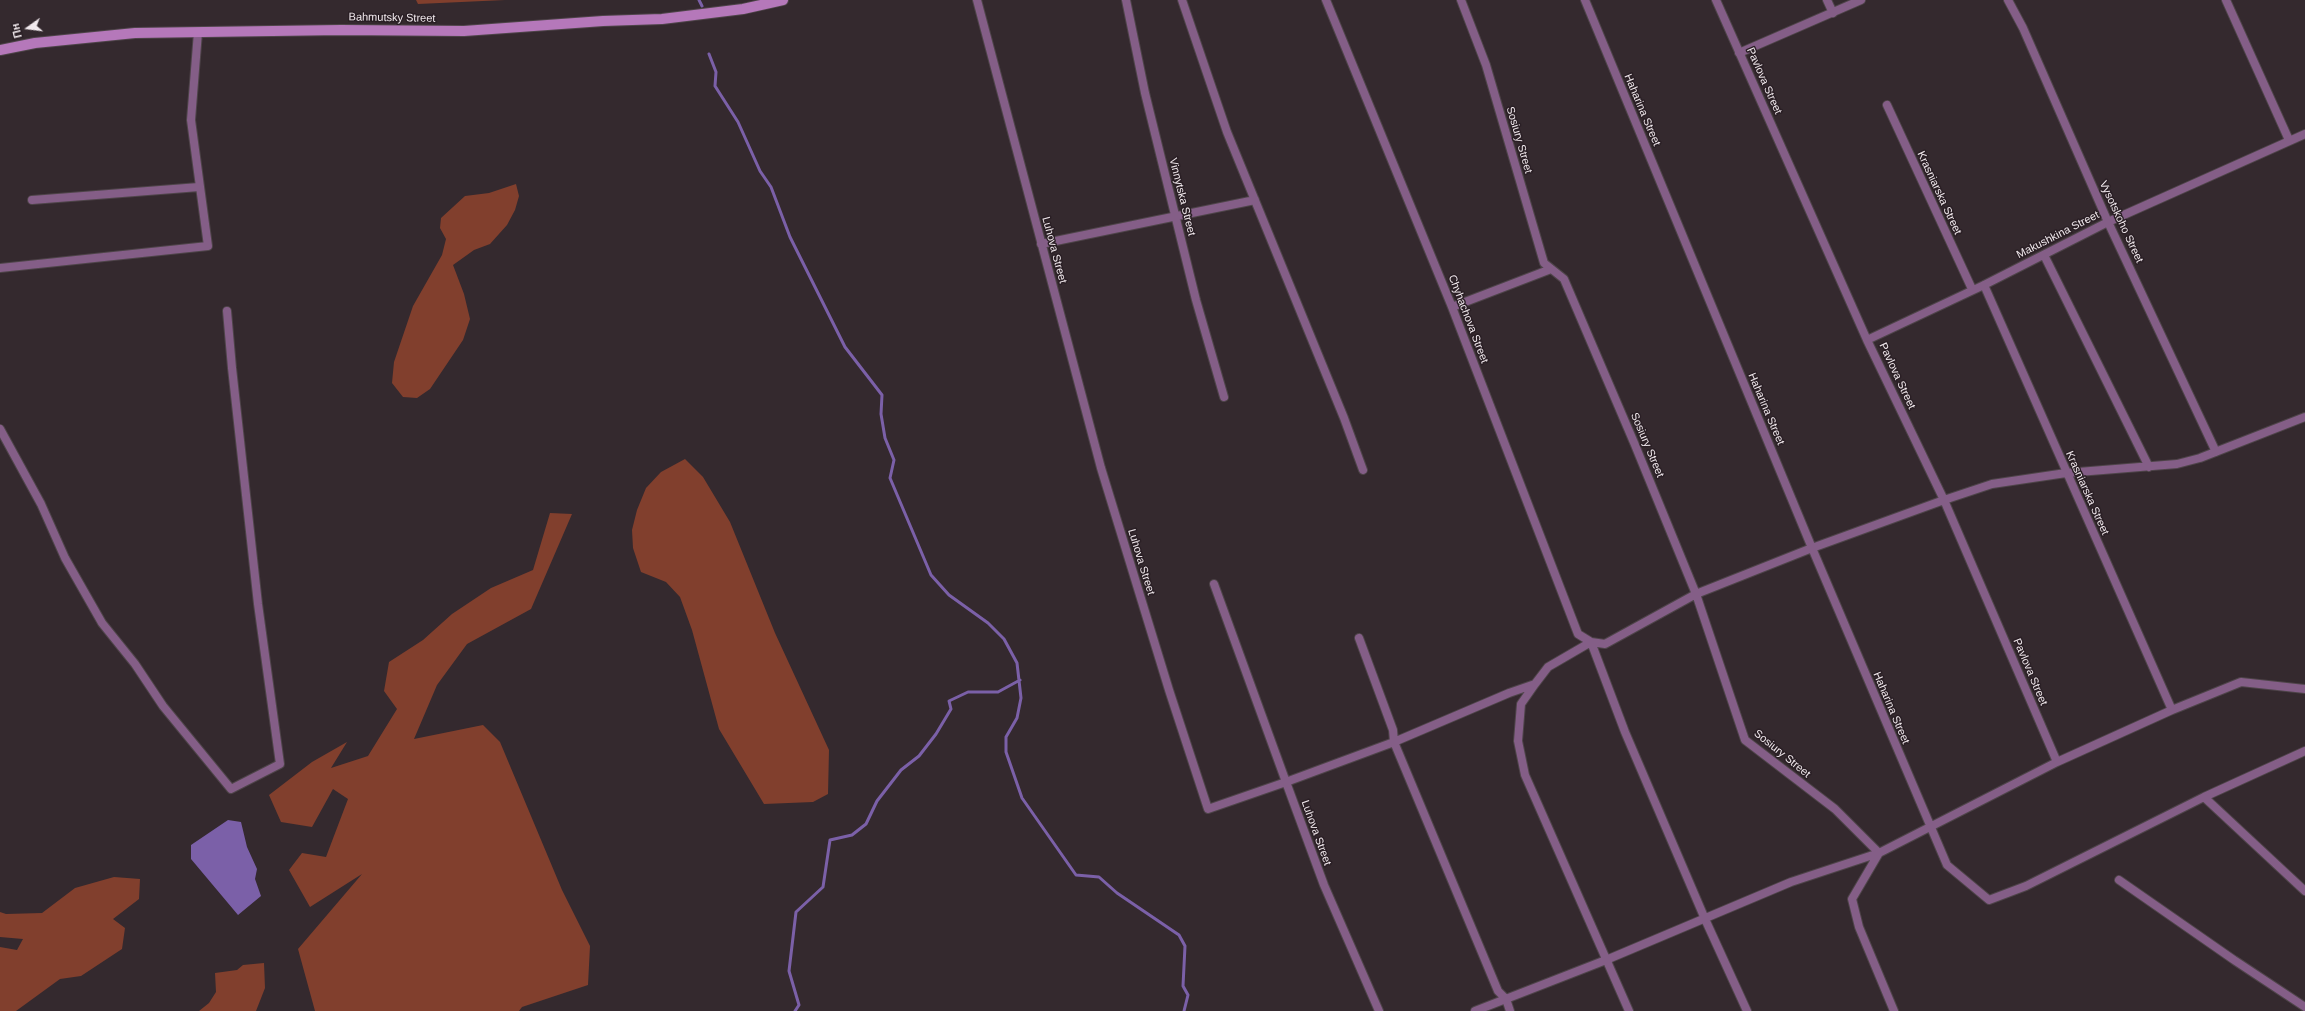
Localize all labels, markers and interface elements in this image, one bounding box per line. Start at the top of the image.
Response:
north arrow [8,8,48,48]
street label: Bahmutsky Street [348,11,436,25]
text: Пн [9,22,24,39]
street label: Pavlova Street [1743,46,1785,116]
street label: Haharina Street [1621,72,1663,148]
street label: Sosiury Street [1503,105,1535,175]
street label: Krasniarska Street [1914,149,1964,237]
street label: Vinnytska Street [1166,157,1198,237]
street label: Vysotskoho Street [2096,179,2146,265]
street label: Makushkina Street [2014,208,2102,262]
street label: Luhova Street [1039,215,1069,285]
street label: Chyhachova Street [1445,273,1491,365]
street label: Pavlova Street [1876,341,1918,411]
street label: Haharina Street [1745,371,1787,447]
street label: Sosiury Street [1627,411,1667,479]
street label: Krasniarska Street [2063,449,2111,537]
street label: Luhova Street [1125,527,1157,597]
street label: Pavlova Street [2010,636,2050,708]
street label: Haharina Street [1870,670,1912,746]
street label: Sosiury Street [1751,727,1813,781]
street label: Luhova Street [1298,799,1334,867]

